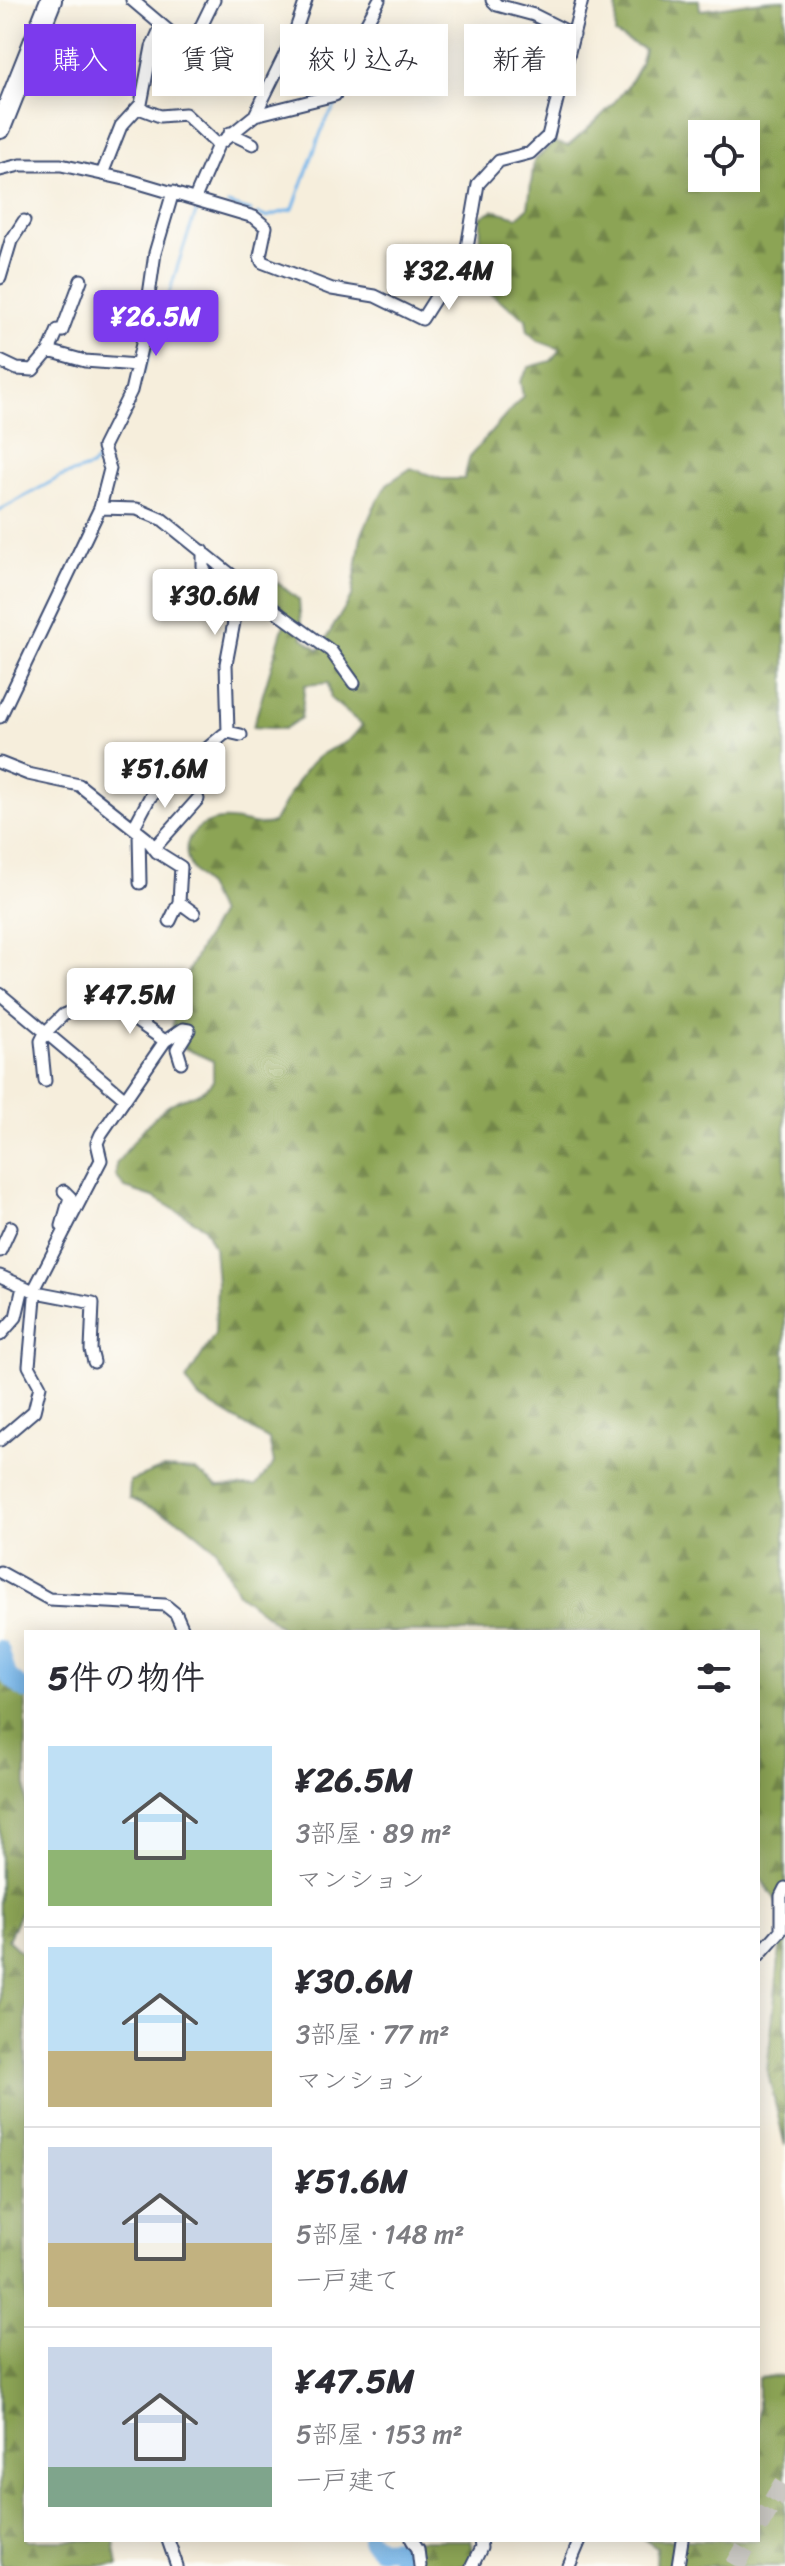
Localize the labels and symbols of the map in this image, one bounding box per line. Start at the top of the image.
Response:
pin: ¥32.4M [384,244,514,312]
pin: ¥26.5M [91,290,221,358]
pin: ¥30.6M [150,569,280,637]
pin: ¥51.6M [100,742,230,810]
pin: ¥47.5M [65,968,195,1036]

